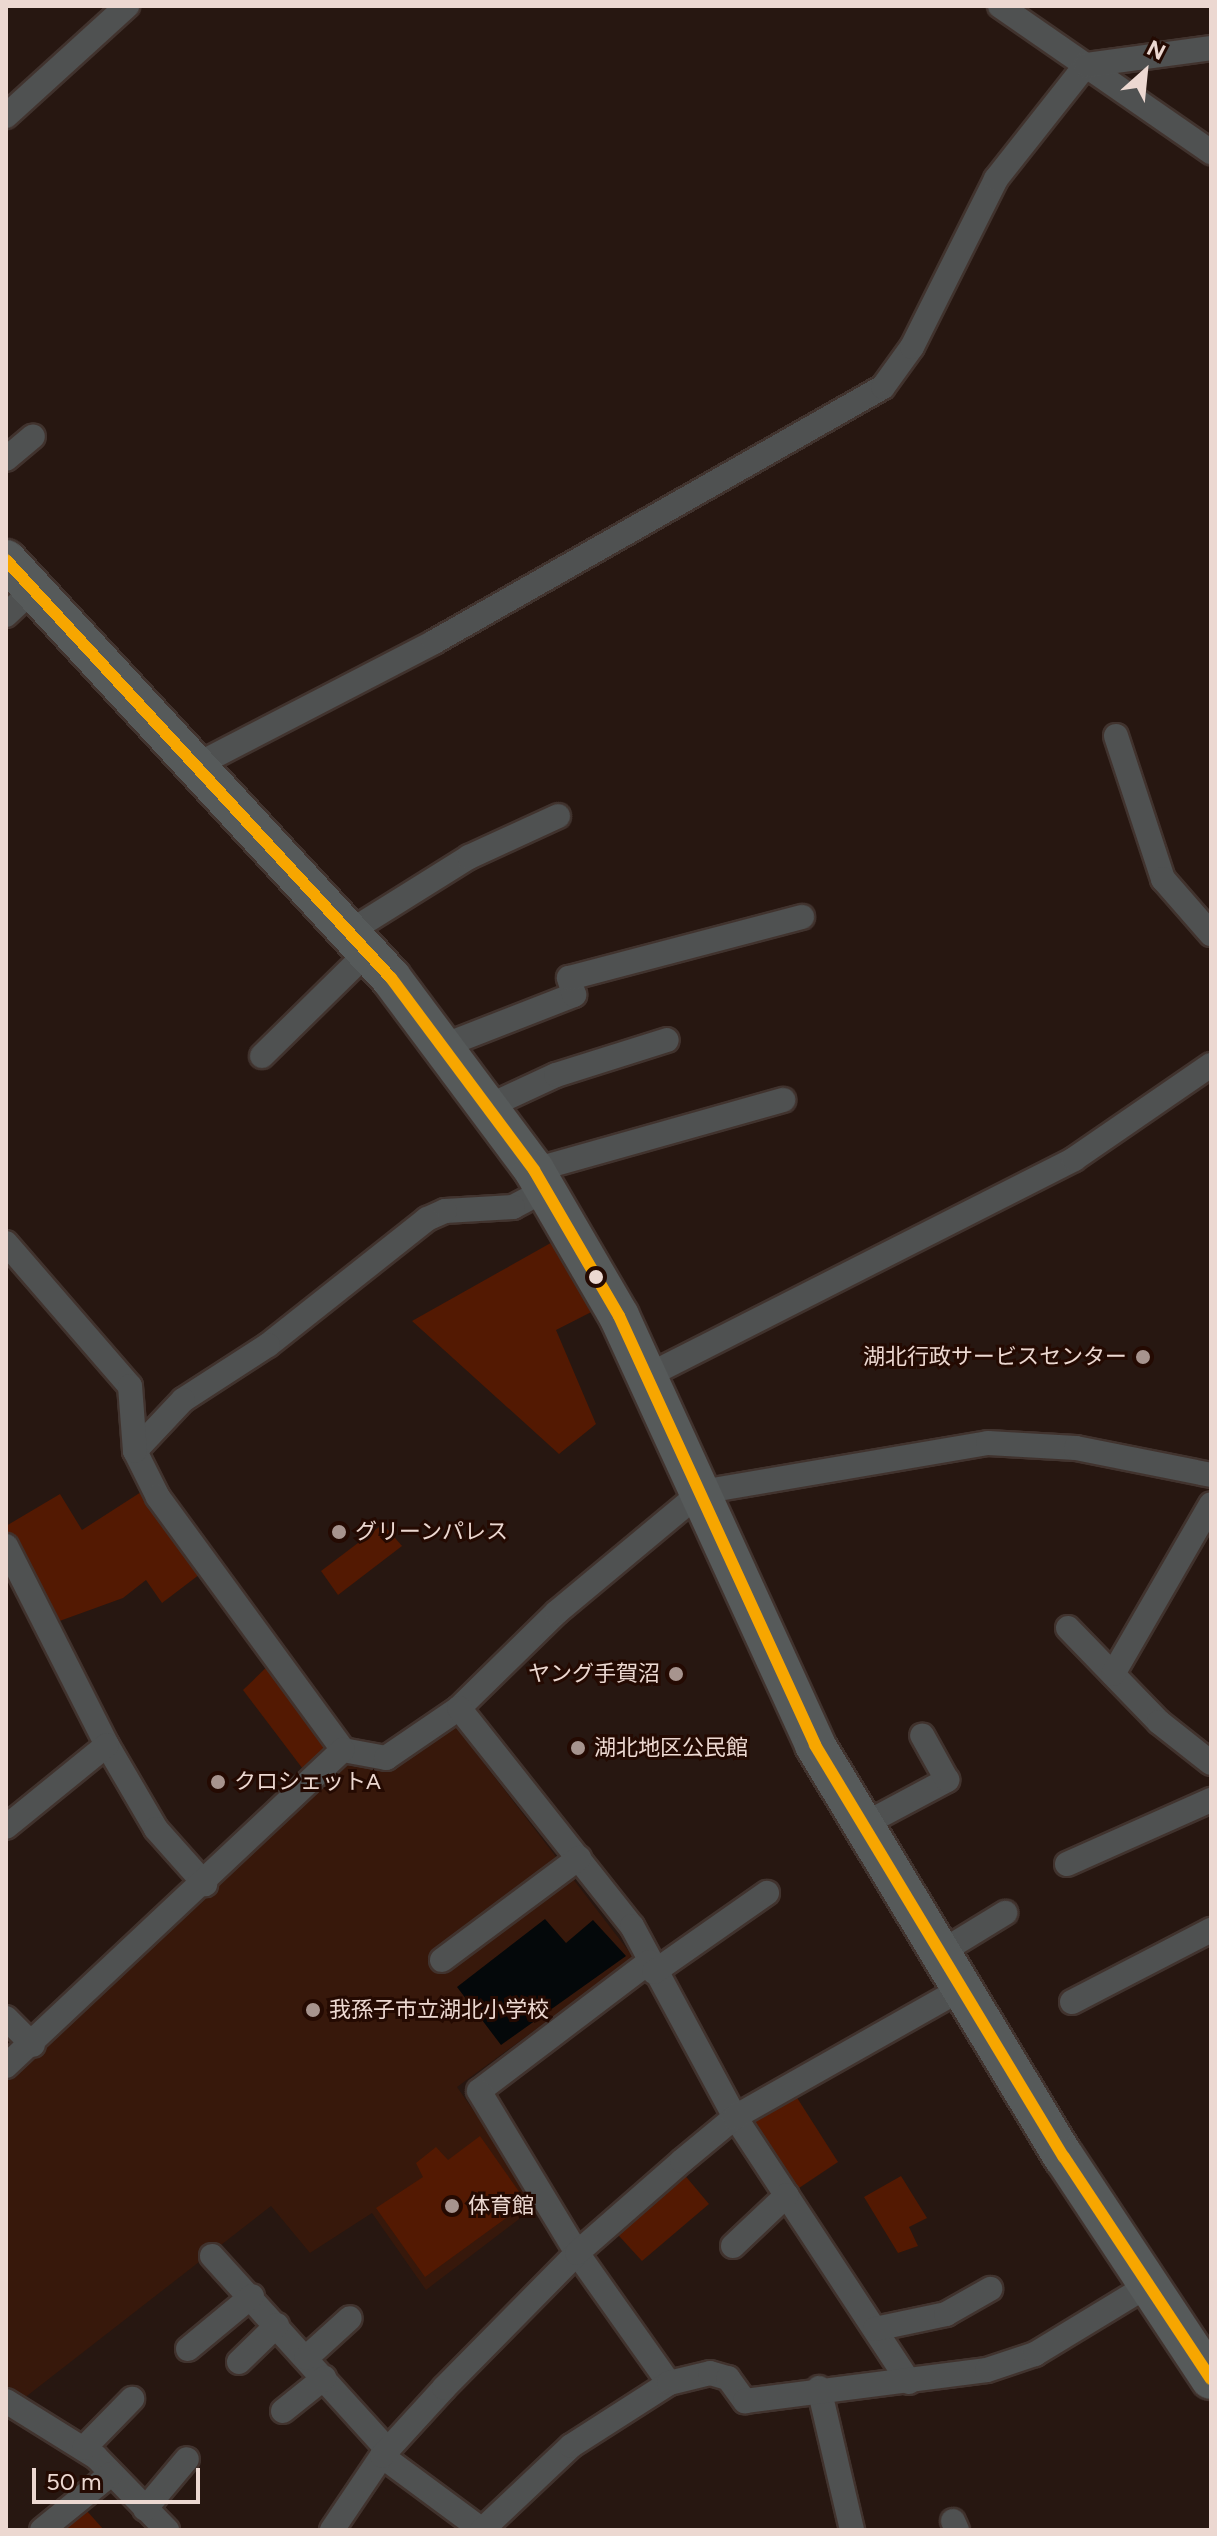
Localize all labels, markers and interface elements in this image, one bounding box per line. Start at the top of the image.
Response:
north arrow [1105,32,1185,112]
text: N [1142,34,1170,66]
unlabelled marker [588,1269,604,1285]
place label: 湖北行政サービスセンター [863,1344,1127,1370]
marker: 湖北行政サービスセンター [1134,1348,1152,1366]
place label: グリーンパレス [355,1519,509,1545]
marker: グリーンパレス [330,1523,348,1541]
place label: ヤング手賀沼 [528,1661,660,1687]
marker: ヤング手賀沼 [667,1665,685,1683]
place label: 湖北地区公民館 [594,1735,748,1761]
marker: 湖北地区公民館 [569,1739,587,1757]
place label: クロシェットA [234,1769,381,1795]
marker: クロシェットA [209,1773,227,1791]
place label: 我孫子市立湖北小学校 [329,1997,549,2023]
marker: 我孫子市立湖北小学校 [304,2001,322,2019]
place label: 体育館 [468,2193,534,2219]
marker: 体育館 [443,2197,461,2215]
scale bar [36,2452,204,2502]
text: 50 m [46,2467,102,2496]

